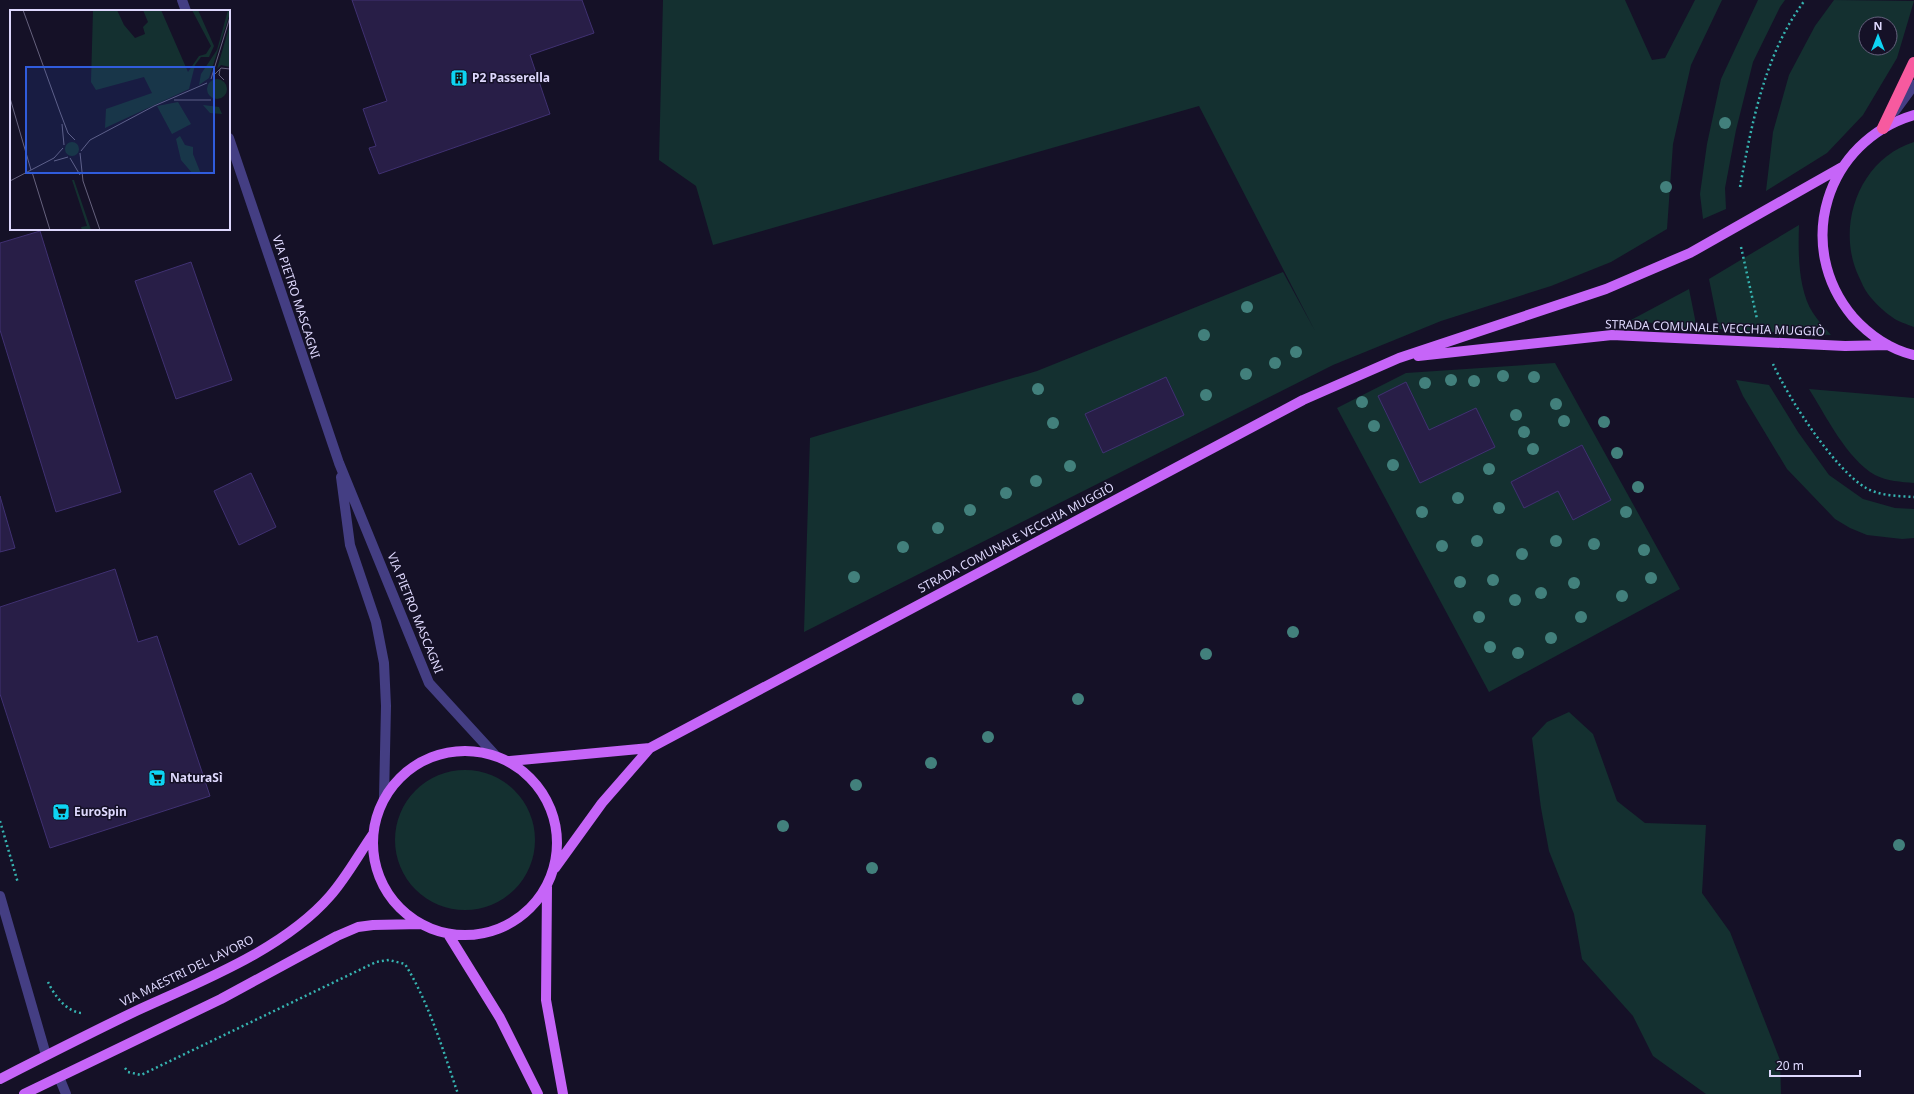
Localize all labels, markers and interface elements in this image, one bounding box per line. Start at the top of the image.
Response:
inset map [10,10,230,230]
north arrow [1858,16,1898,56]
text: N [1874,18,1882,33]
building icon: P2 Passerella [449,68,469,88]
place label: P2 Passerella [472,69,550,86]
street label: VIA PIETRO MASCAGNI [268,233,324,361]
street label: STRADA COMUNALE VECCHIA MUGGIÒ [1605,315,1825,340]
street label: STRADA COMUNALE VECCHIA MUGGIÒ [915,478,1117,597]
street label: VIA PIETRO MASCAGNI [383,550,447,676]
supermarket icon: NaturaSì [147,768,167,788]
place label: NaturaSì [170,769,223,786]
supermarket icon: EuroSpin [51,802,71,822]
place label: EuroSpin [74,803,127,820]
street label: VIA MAESTRI DEL LAVORO [117,931,256,1010]
scale bar [1770,1052,1860,1078]
text: 20 m [1776,1057,1804,1074]

